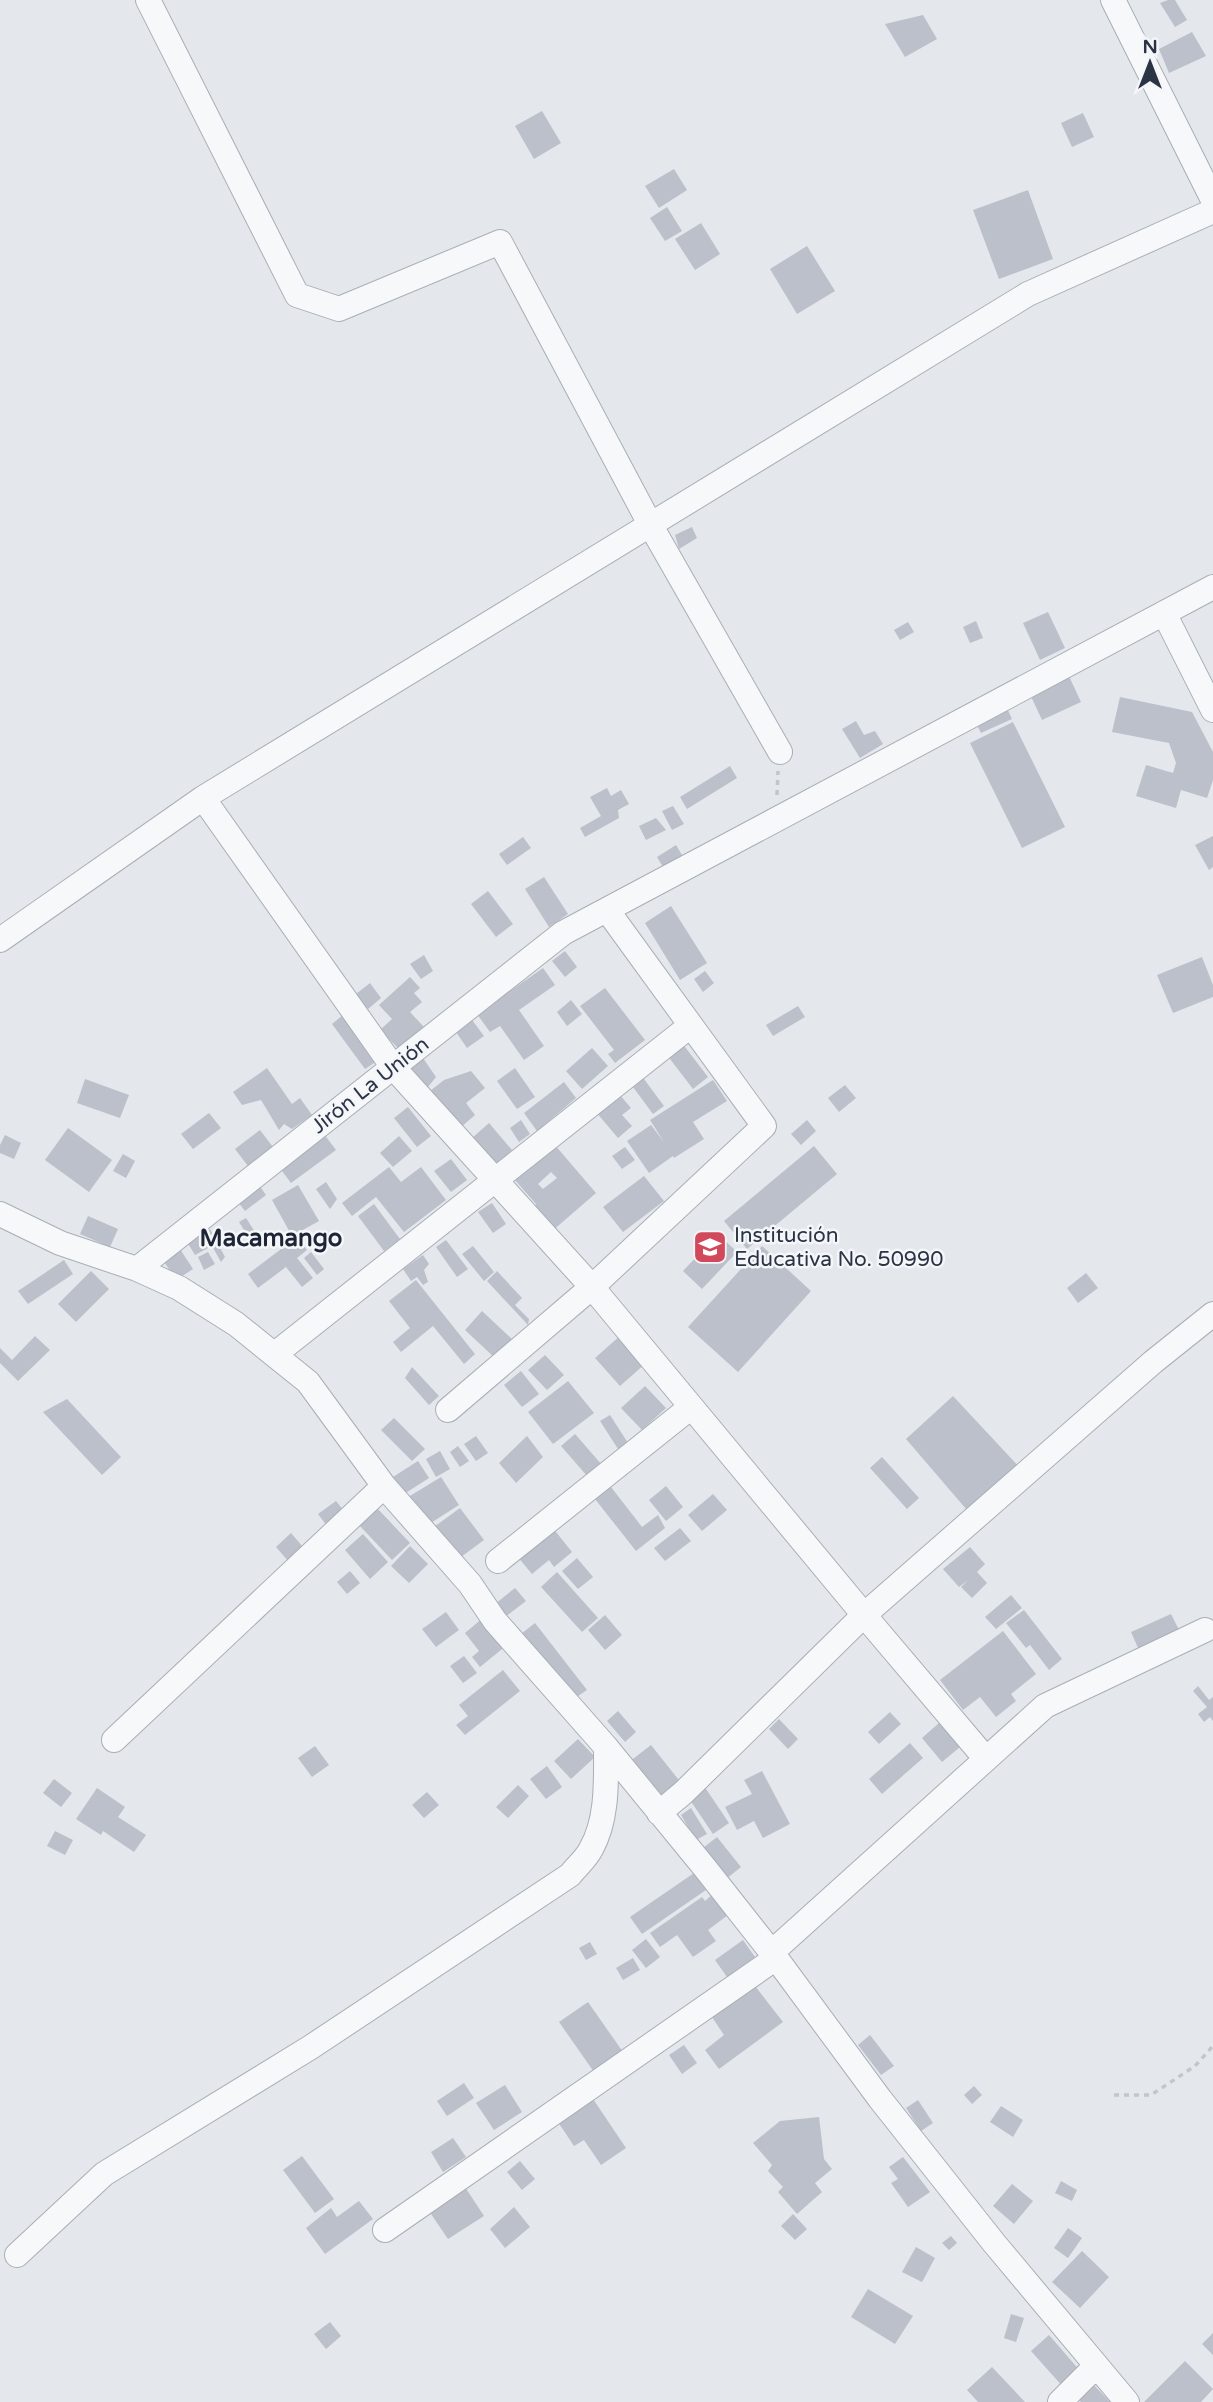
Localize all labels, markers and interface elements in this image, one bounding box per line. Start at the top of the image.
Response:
north arrow [1115,28,1185,98]
text: N [1142,36,1158,58]
street label: Jirón La Unión [307,1032,434,1139]
place label: Institución Educativa No. 50990 [734,1223,943,1272]
district label: Macamango [200,1224,342,1253]
school or university icon: Institución Educativa No. 50990 [691,1228,729,1266]

